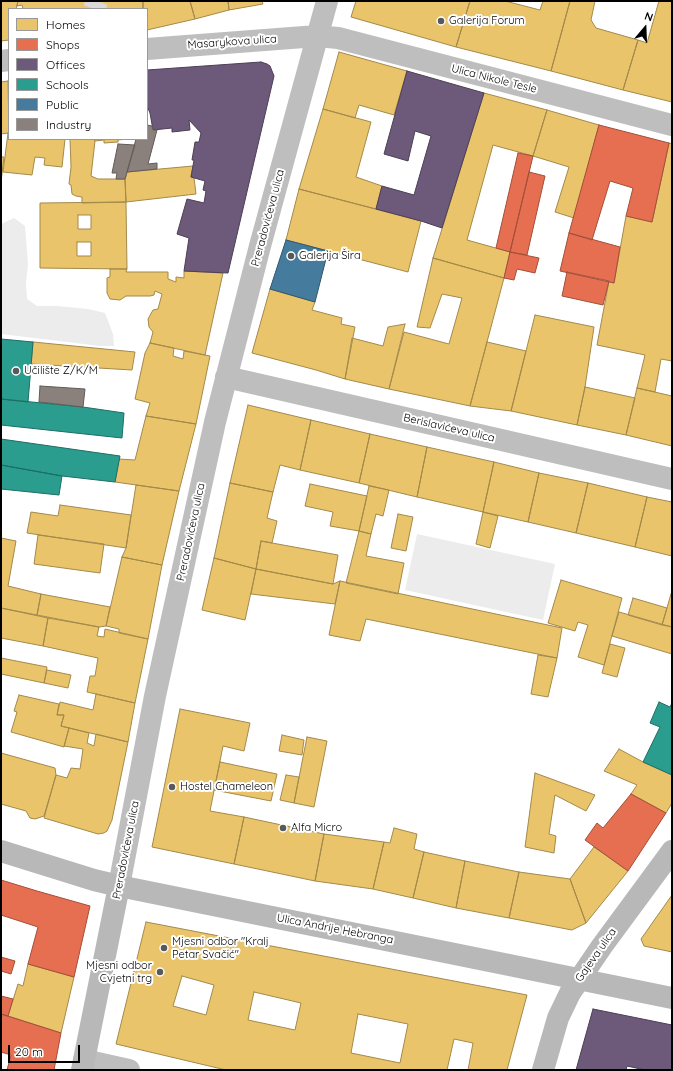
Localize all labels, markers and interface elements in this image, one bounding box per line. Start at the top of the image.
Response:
legend [8,8,148,140]
north arrow [625,8,665,48]
text: N [643,9,655,25]
place label: Galerija Forum [449,14,525,28]
marker: Galerija Forum [436,16,446,26]
text: Homes [46,17,85,32]
street label: Masarykova ulica [187,32,277,52]
text: Shops [46,37,80,52]
text: Offices [46,57,85,72]
street label: Ulica Nikole Tesle [450,62,538,96]
text: Schools [46,77,89,92]
text: Public [46,97,79,112]
text: Industry [46,117,91,132]
street label: Preradovićeva ulica [249,168,287,268]
place label: Galerija Šira [299,249,361,263]
marker: Galerija Šira [286,251,296,261]
place label: Učilište Z/K/M [24,364,98,378]
marker: Učilište Z/K/M [11,366,21,376]
street label: Berislavićeva ulica [402,411,496,445]
street label: Preradovićeva ulica [174,482,208,582]
place label: Hostel Chameleon [180,780,273,794]
marker: Hostel Chameleon [167,782,177,792]
street label: Preradovićeva ulica [110,800,142,900]
place label: Alfa Micro [291,821,342,835]
marker: Alfa Micro [278,823,288,833]
street label: Ulica Andrije Hebranga [276,911,394,947]
street label: Gajeva ulica [573,926,619,984]
place label: Mjesni odbor "Kralj Petar Svačić" [172,935,269,961]
marker: Mjesni odbor "Kralj Petar Svačić" [159,943,169,953]
place label: Mjesni odbor Cvjetni trg [86,959,152,985]
marker: Mjesni odbor Cvjetni trg [155,967,165,977]
scale bar [10,1037,82,1063]
text: 20 m [15,1044,43,1059]

